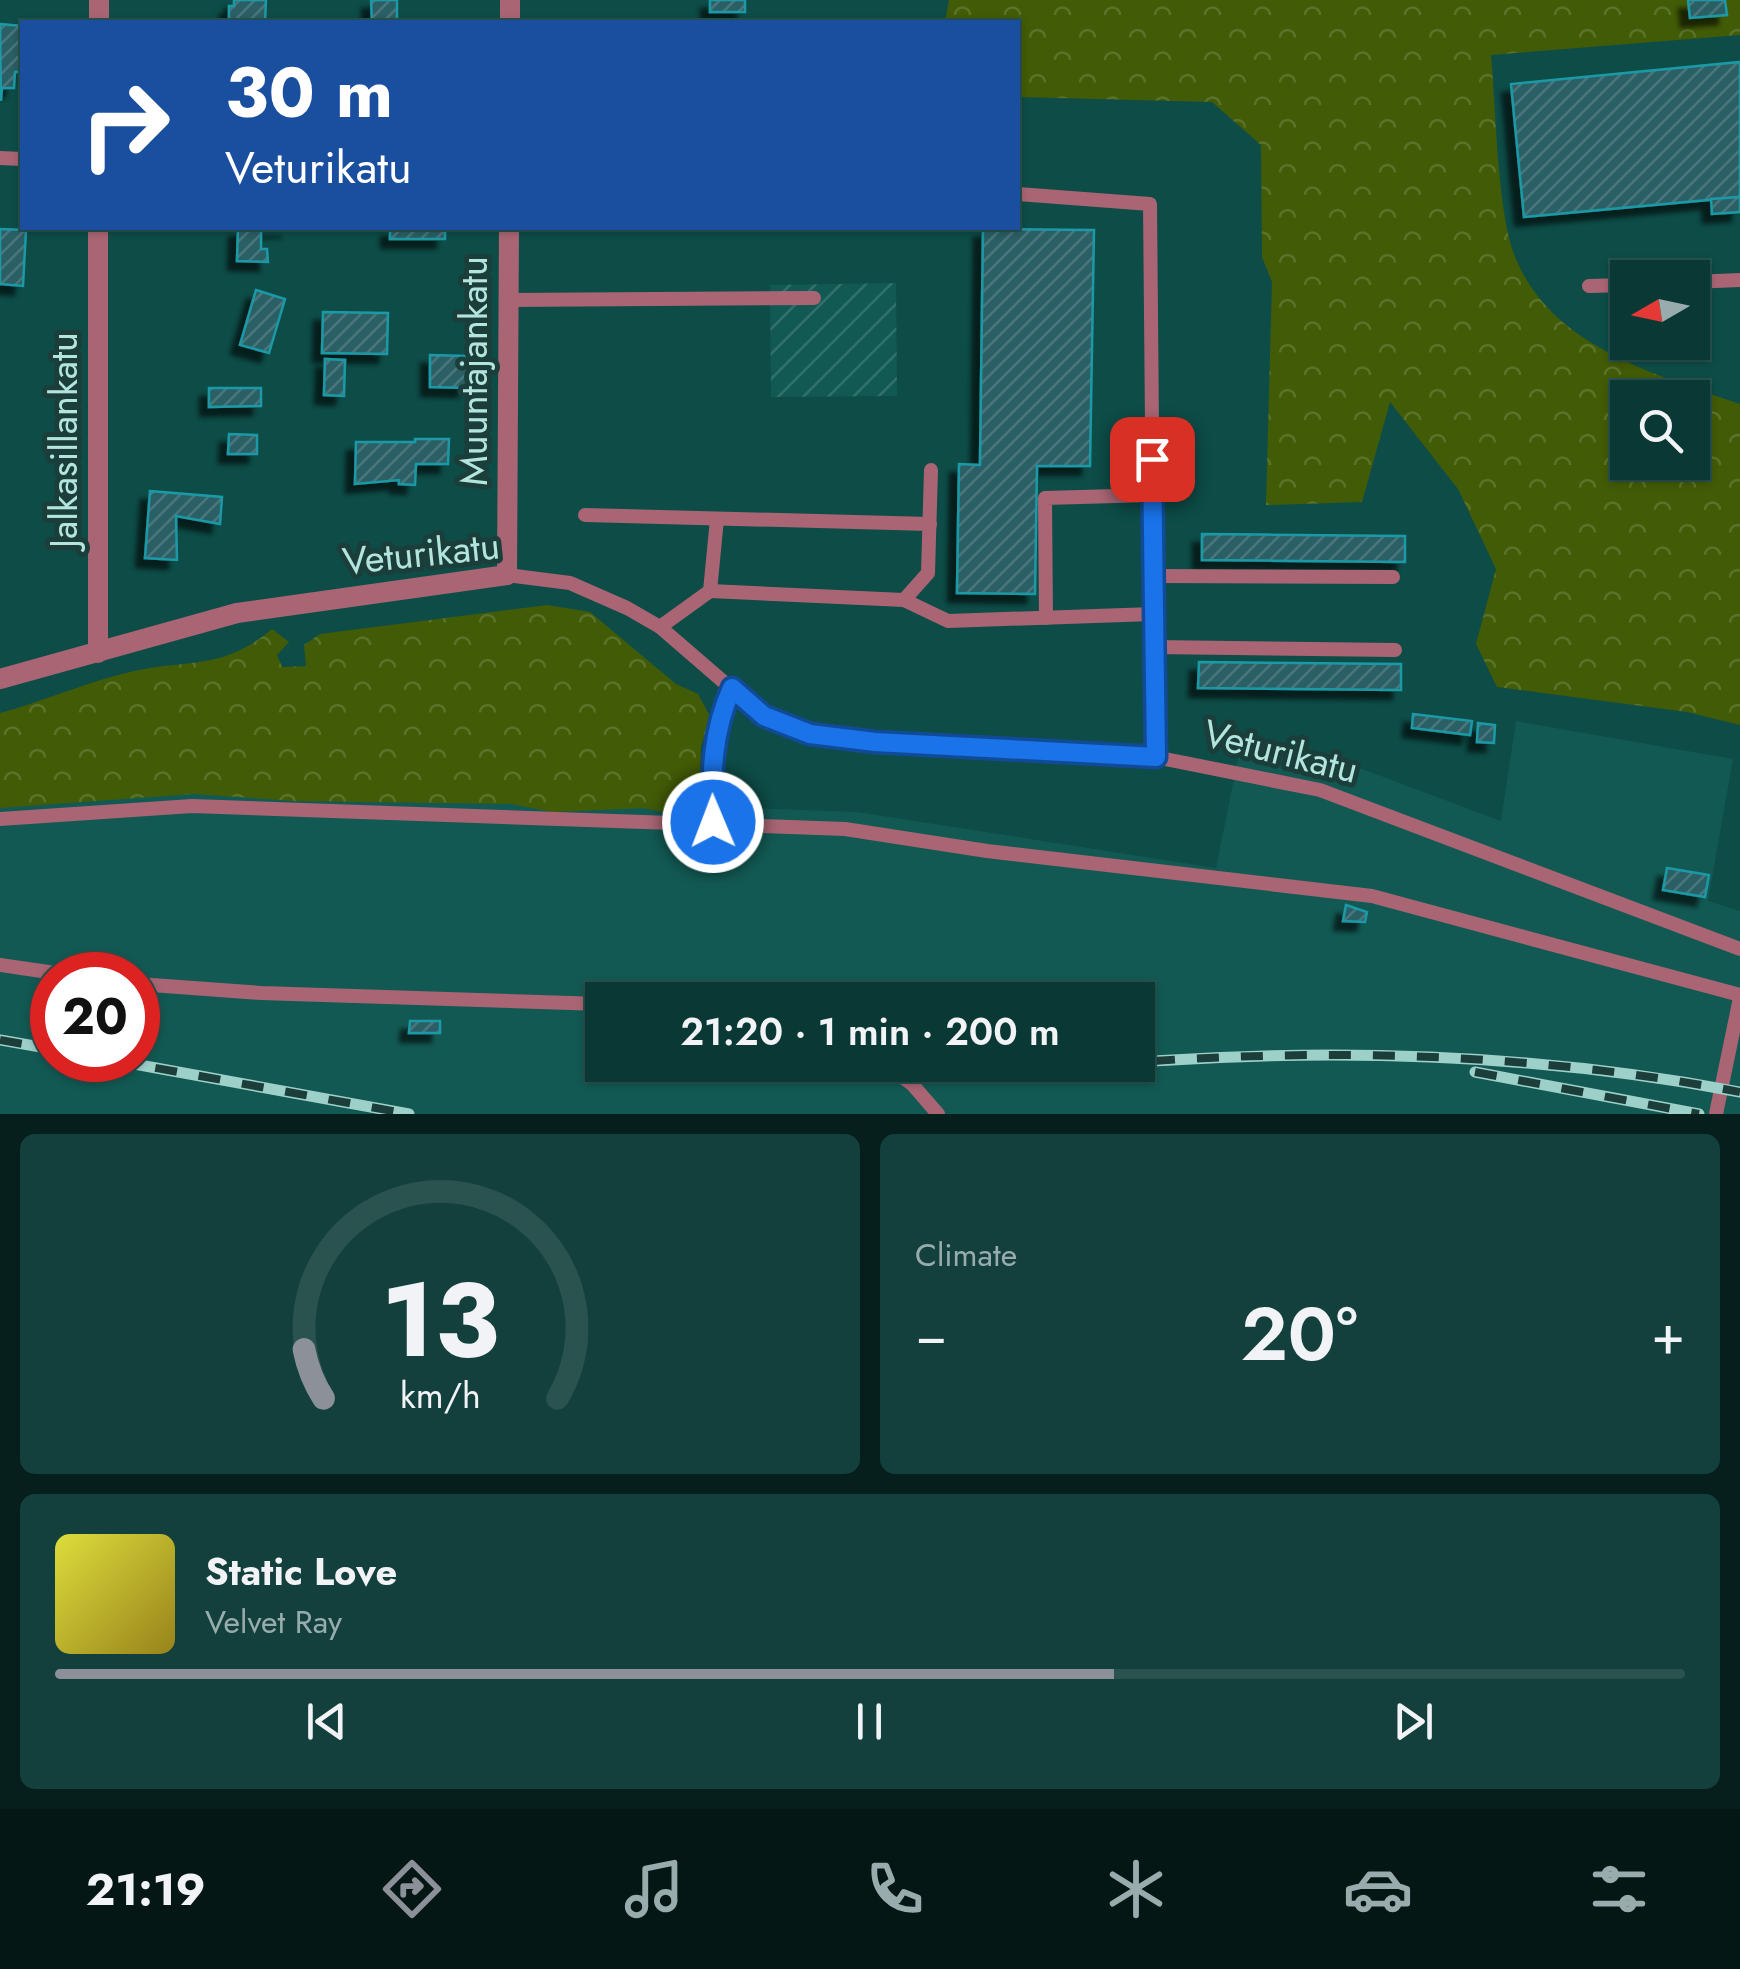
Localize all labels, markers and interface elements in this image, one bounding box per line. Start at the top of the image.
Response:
text: 30 m [225,42,393,143]
icon: right [60,60,190,190]
text: Veturikatu [225,135,412,200]
street label: Muuntajankatu [446,256,501,486]
north arrow [1610,260,1710,360]
map controls [1610,260,1710,480]
street label: Jalkasillankatu [36,332,91,553]
button: search [1610,380,1710,480]
pin [1110,417,1195,502]
icon: arrive [1125,432,1180,487]
street label: Veturikatu [340,517,502,589]
street label: Veturikatu [1198,705,1364,797]
position arrow [661,770,765,874]
speed limit sign: 20 [30,952,160,1082]
text: 21:20 · 1 min · 200 m [680,1004,1060,1059]
text: Climate [915,1232,1017,1278]
text: 13 [381,1245,499,1395]
text: 20° [1241,1280,1358,1388]
text: − [915,1295,947,1375]
text: + [1651,1295,1685,1375]
text: km/h [400,1370,480,1421]
text: Static Love [205,1544,397,1599]
text: Velvet Ray [205,1599,342,1645]
icon: previous [299,1694,354,1749]
icon: pause [842,1694,897,1749]
icon: next [1386,1694,1441,1749]
icon: directions [377,1854,447,1924]
icon: music [619,1854,689,1924]
icon: phone [860,1854,930,1924]
icon: climate [1101,1854,1171,1924]
icon: car [1343,1854,1413,1924]
icon: filters [1584,1854,1654,1924]
text: 21:19 [86,1857,206,1922]

